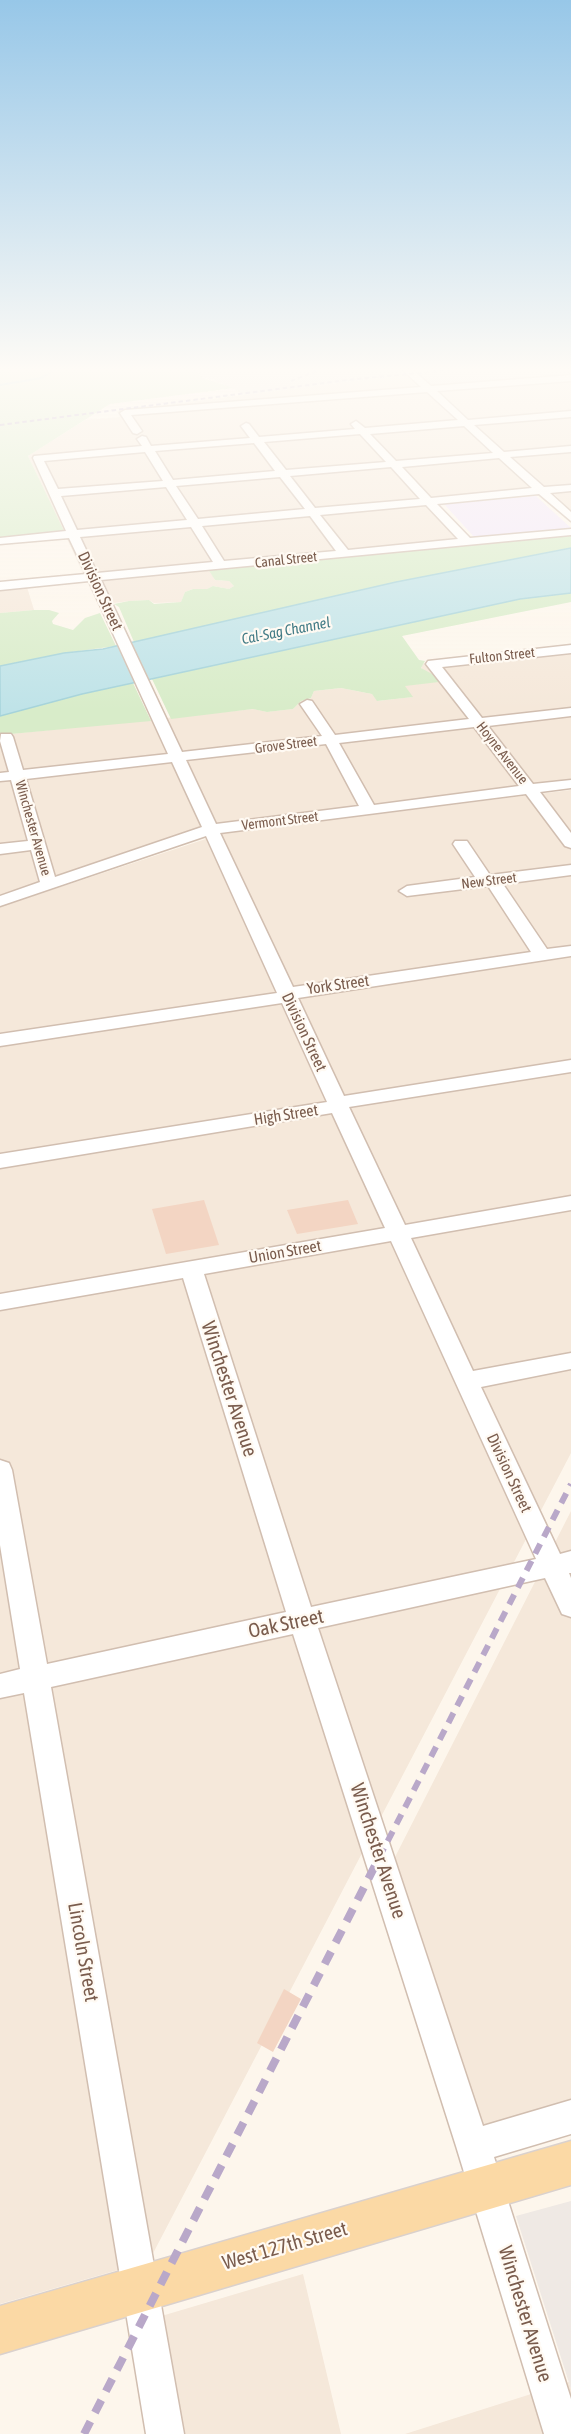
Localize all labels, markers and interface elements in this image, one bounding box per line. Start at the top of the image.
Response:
street label: Canal Street [254,548,318,572]
street label: Division Street [73,549,127,633]
water label: Cal-Sag Channel [240,614,332,648]
street label: Fulton Street [468,644,536,668]
street label: Hoyne Avenue [473,719,531,787]
street label: Grove Street [254,733,318,757]
street label: Winchester Avenue [11,778,55,878]
street label: Vermont Street [241,808,319,834]
street label: New Street [460,869,518,893]
street label: York Street [306,971,370,999]
street label: Division Street [277,990,331,1074]
street label: High Street [252,1100,320,1130]
street label: Union Street [247,1236,323,1268]
street label: Winchester Avenue [196,1318,262,1460]
street label: Division Street [482,1431,536,1515]
street label: Oak Street [246,1604,326,1644]
street label: Winchester Avenue [345,1780,411,1922]
street label: Lincoln Street [62,1900,104,2004]
street label: West 127th Street [220,2217,350,2275]
street label: Winchester Avenue [493,2243,557,2385]

